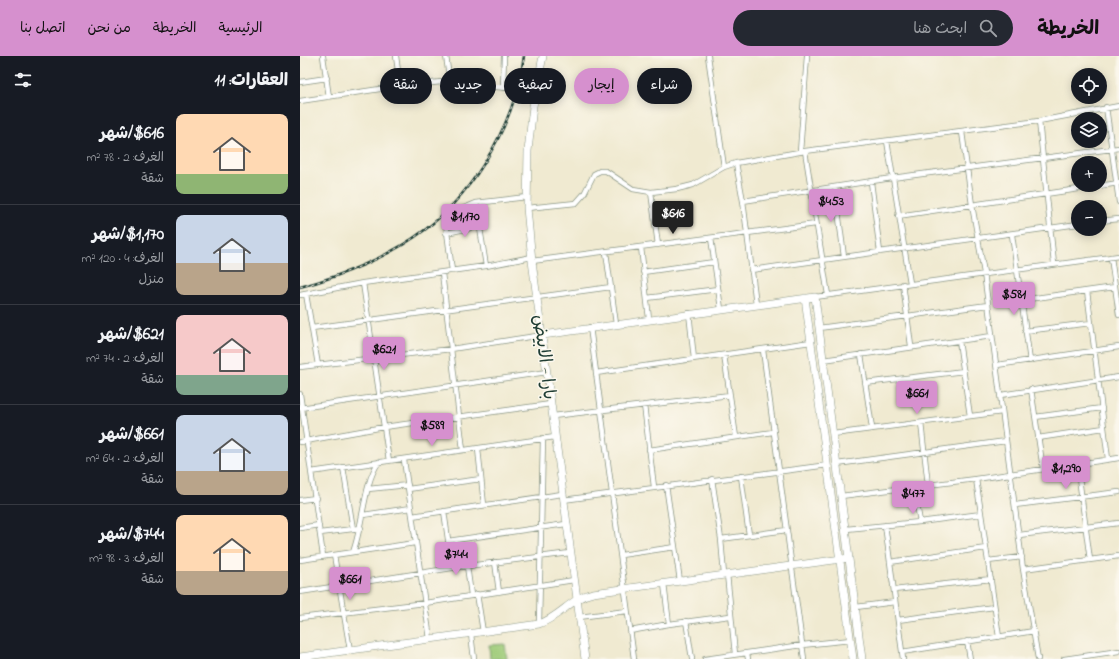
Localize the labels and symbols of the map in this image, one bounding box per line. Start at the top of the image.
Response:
pin: $453 [807,189,855,223]
pin: $616 [649,201,697,235]
pin: $1,170 [432,204,498,238]
pin: $581 [990,282,1038,316]
street label: بارا - الابيض [525,313,561,401]
pin: $621 [360,337,408,371]
pin: $661 [893,381,941,415]
pin: $589 [408,413,456,447]
pin: $1,290 [1033,456,1099,490]
pin: $477 [889,481,937,515]
pin: $744 [432,542,480,576]
pin: $661 [326,567,374,601]

